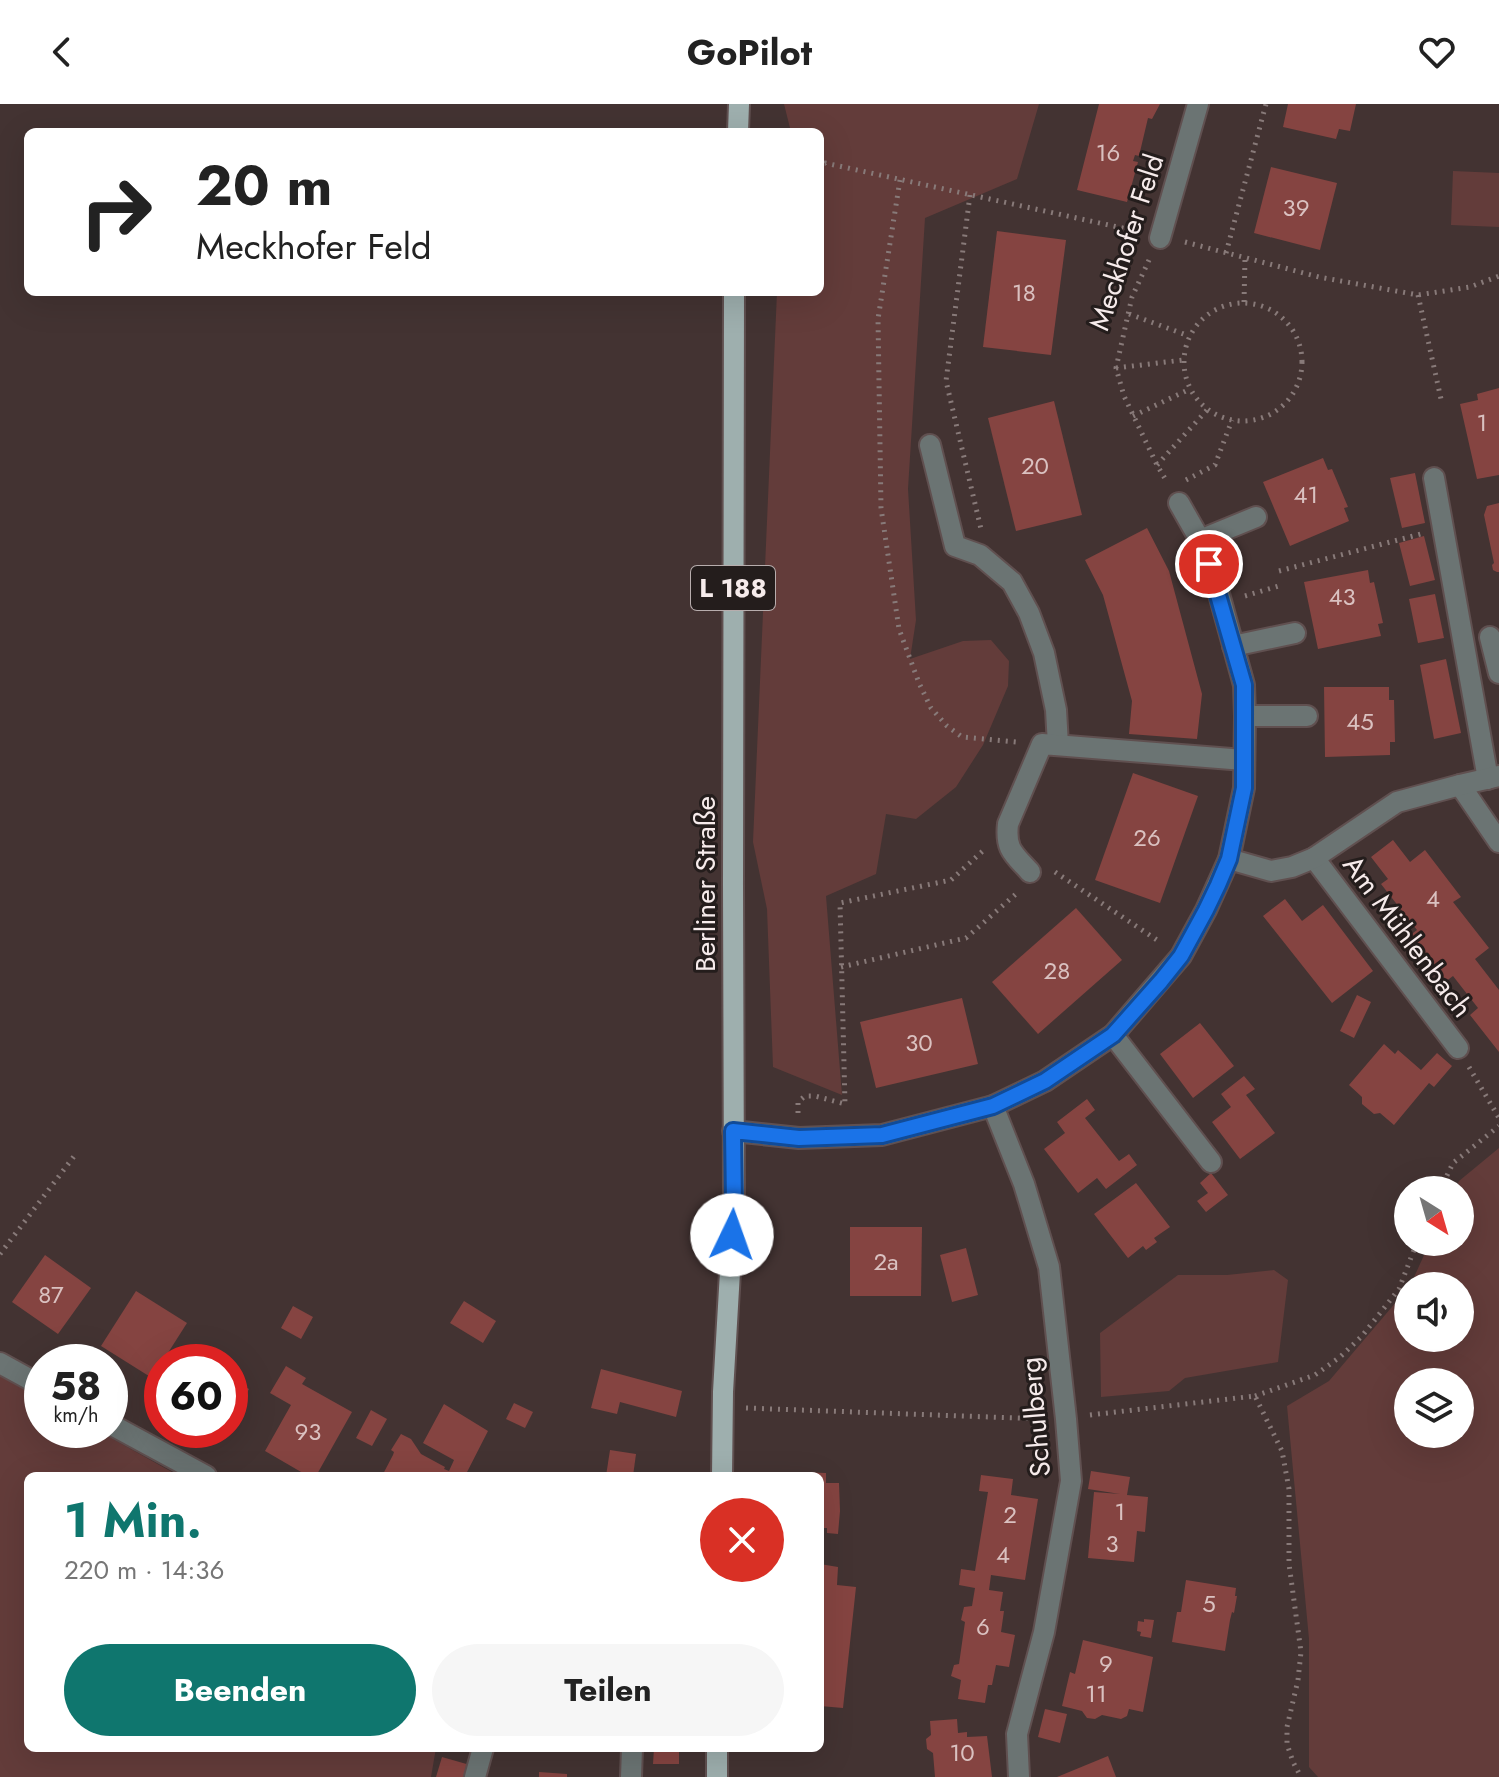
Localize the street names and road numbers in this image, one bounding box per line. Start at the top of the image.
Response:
street label: Meckhofer Feld [1079,149,1174,336]
road number: L 188 [691,566,775,610]
street label: Berliner Straße [685,796,726,972]
street label: Am Mühlenbach [1333,847,1482,1026]
street label: Schulberg [1010,1355,1061,1479]

